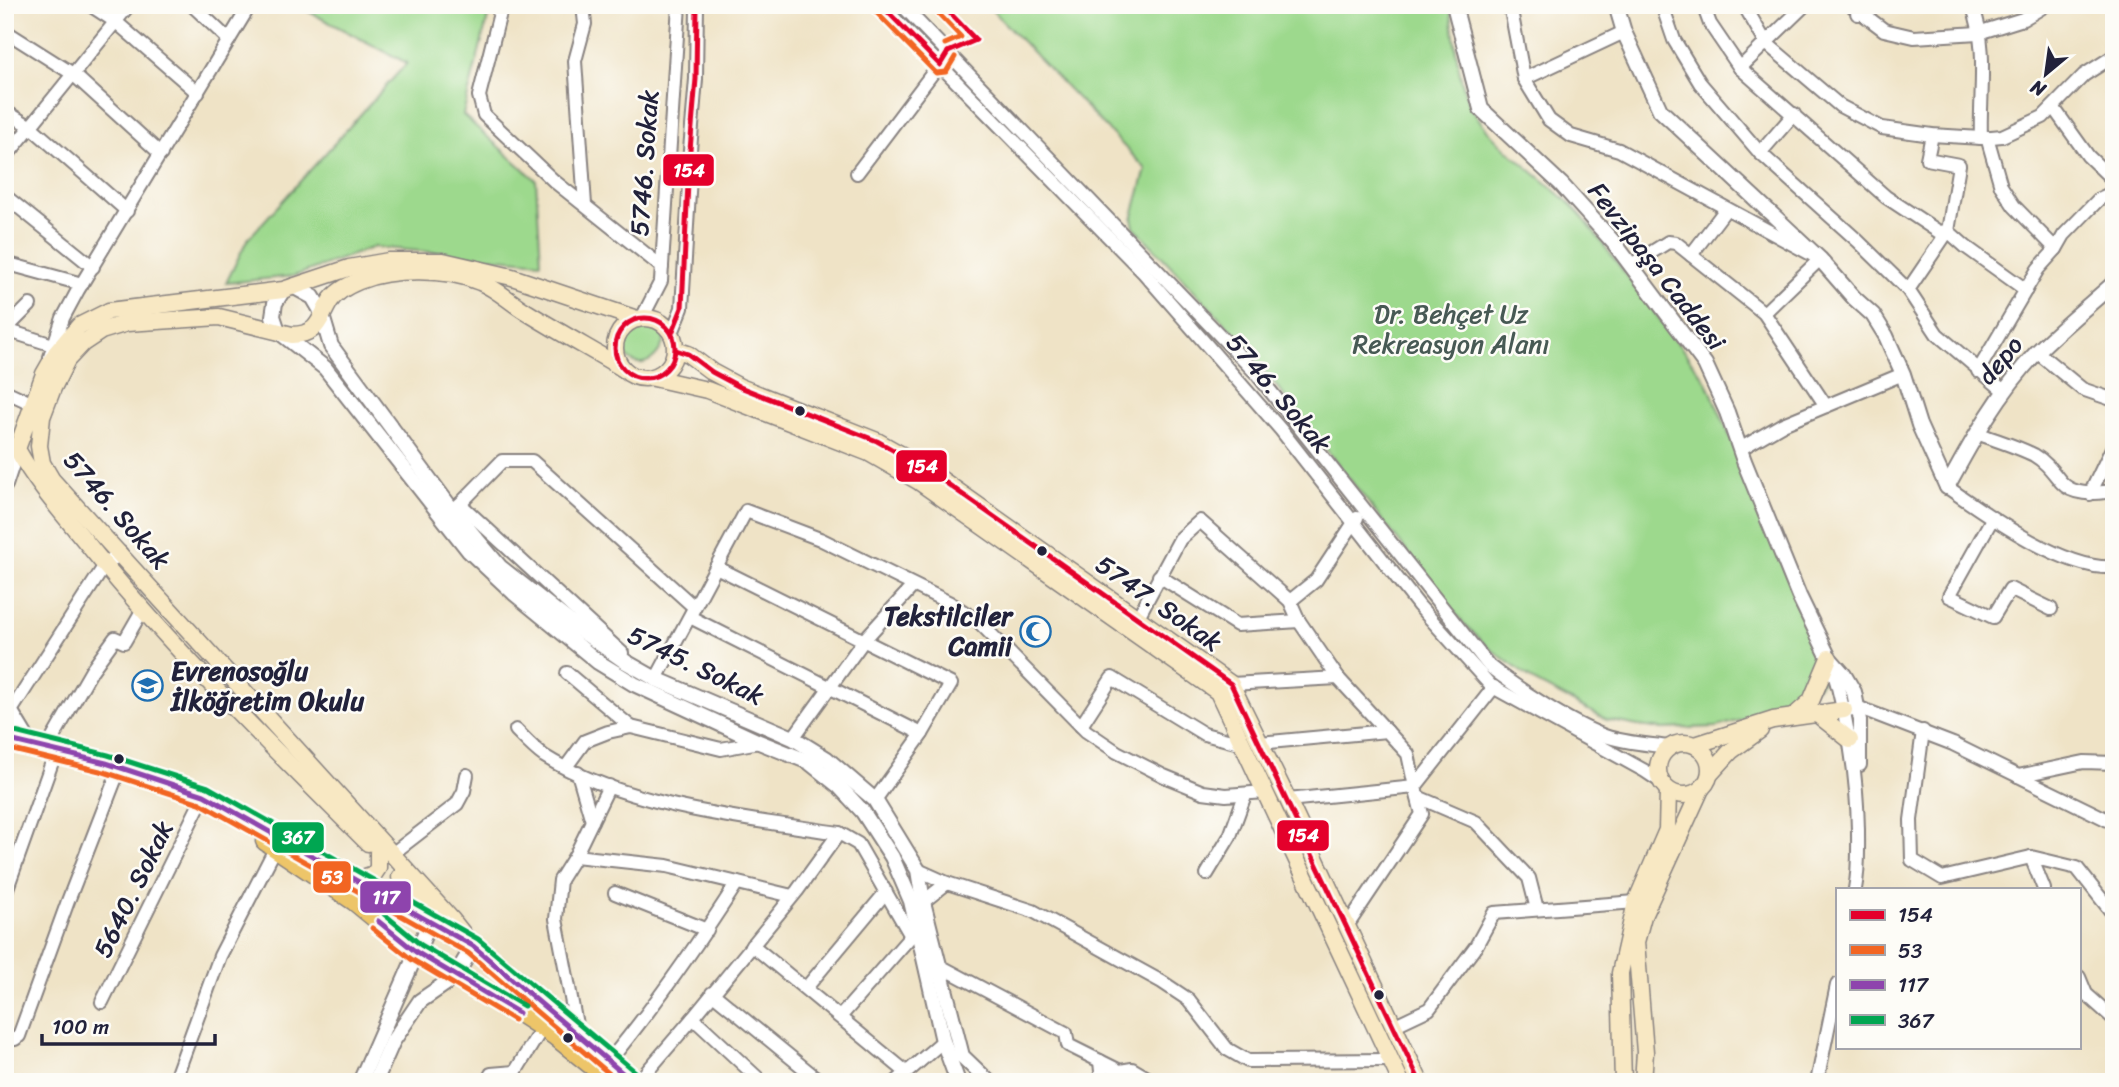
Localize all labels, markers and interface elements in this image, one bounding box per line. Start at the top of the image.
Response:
north arrow [2010,38,2080,108]
text: N [2024,70,2053,107]
street label: 5746. Sokak [616,88,672,238]
line badge: 154 [662,153,715,187]
text: 154 [673,154,705,187]
street label: Fevzipaşa Caddesi [1576,171,1739,361]
park label: Dr. Behçet Uz Rekreasyon Alanı [1353,291,1549,367]
street label: 5746. Sokak [1214,322,1344,464]
street label: depo [1965,325,2035,395]
unlabelled marker [793,404,807,418]
street label: 5746. Sokak [52,440,183,581]
line badge: 154 [895,449,948,483]
text: 154 [906,450,938,483]
street label: 5747. Sokak [1086,542,1232,664]
unlabelled marker [1035,544,1049,558]
place label: Tekstilciler Camii [884,593,1014,669]
street label: 5745. Sokak [620,612,773,718]
mosque icon: Tekstilciler Camii [1018,614,1052,648]
place label: Evrenosoğlu İlköğretim Okulu [169,648,365,724]
school or university icon: Evrenosoğlu İlköğretim Okulu [131,669,165,703]
unlabelled marker [112,752,126,766]
street label: 5640. Sokak [80,812,186,966]
line badge: 154 [1276,819,1330,852]
text: 154 [1287,819,1319,852]
line badge: 367 [271,821,325,854]
text: 367 [281,821,316,854]
line badge: 53 [312,860,352,894]
text: 53 [321,861,344,894]
line badge: 117 [359,880,412,914]
text: 117 [372,881,402,914]
legend [1836,888,2080,1048]
text: 154 [1898,896,1933,934]
text: 53 [1898,932,1923,970]
text: 117 [1898,966,1930,1004]
unlabelled marker [1372,988,1386,1002]
text: 367 [1898,1002,1935,1040]
scale bar [42,1003,215,1047]
text: 100 m [52,1008,109,1046]
unlabelled marker [561,1031,575,1045]

